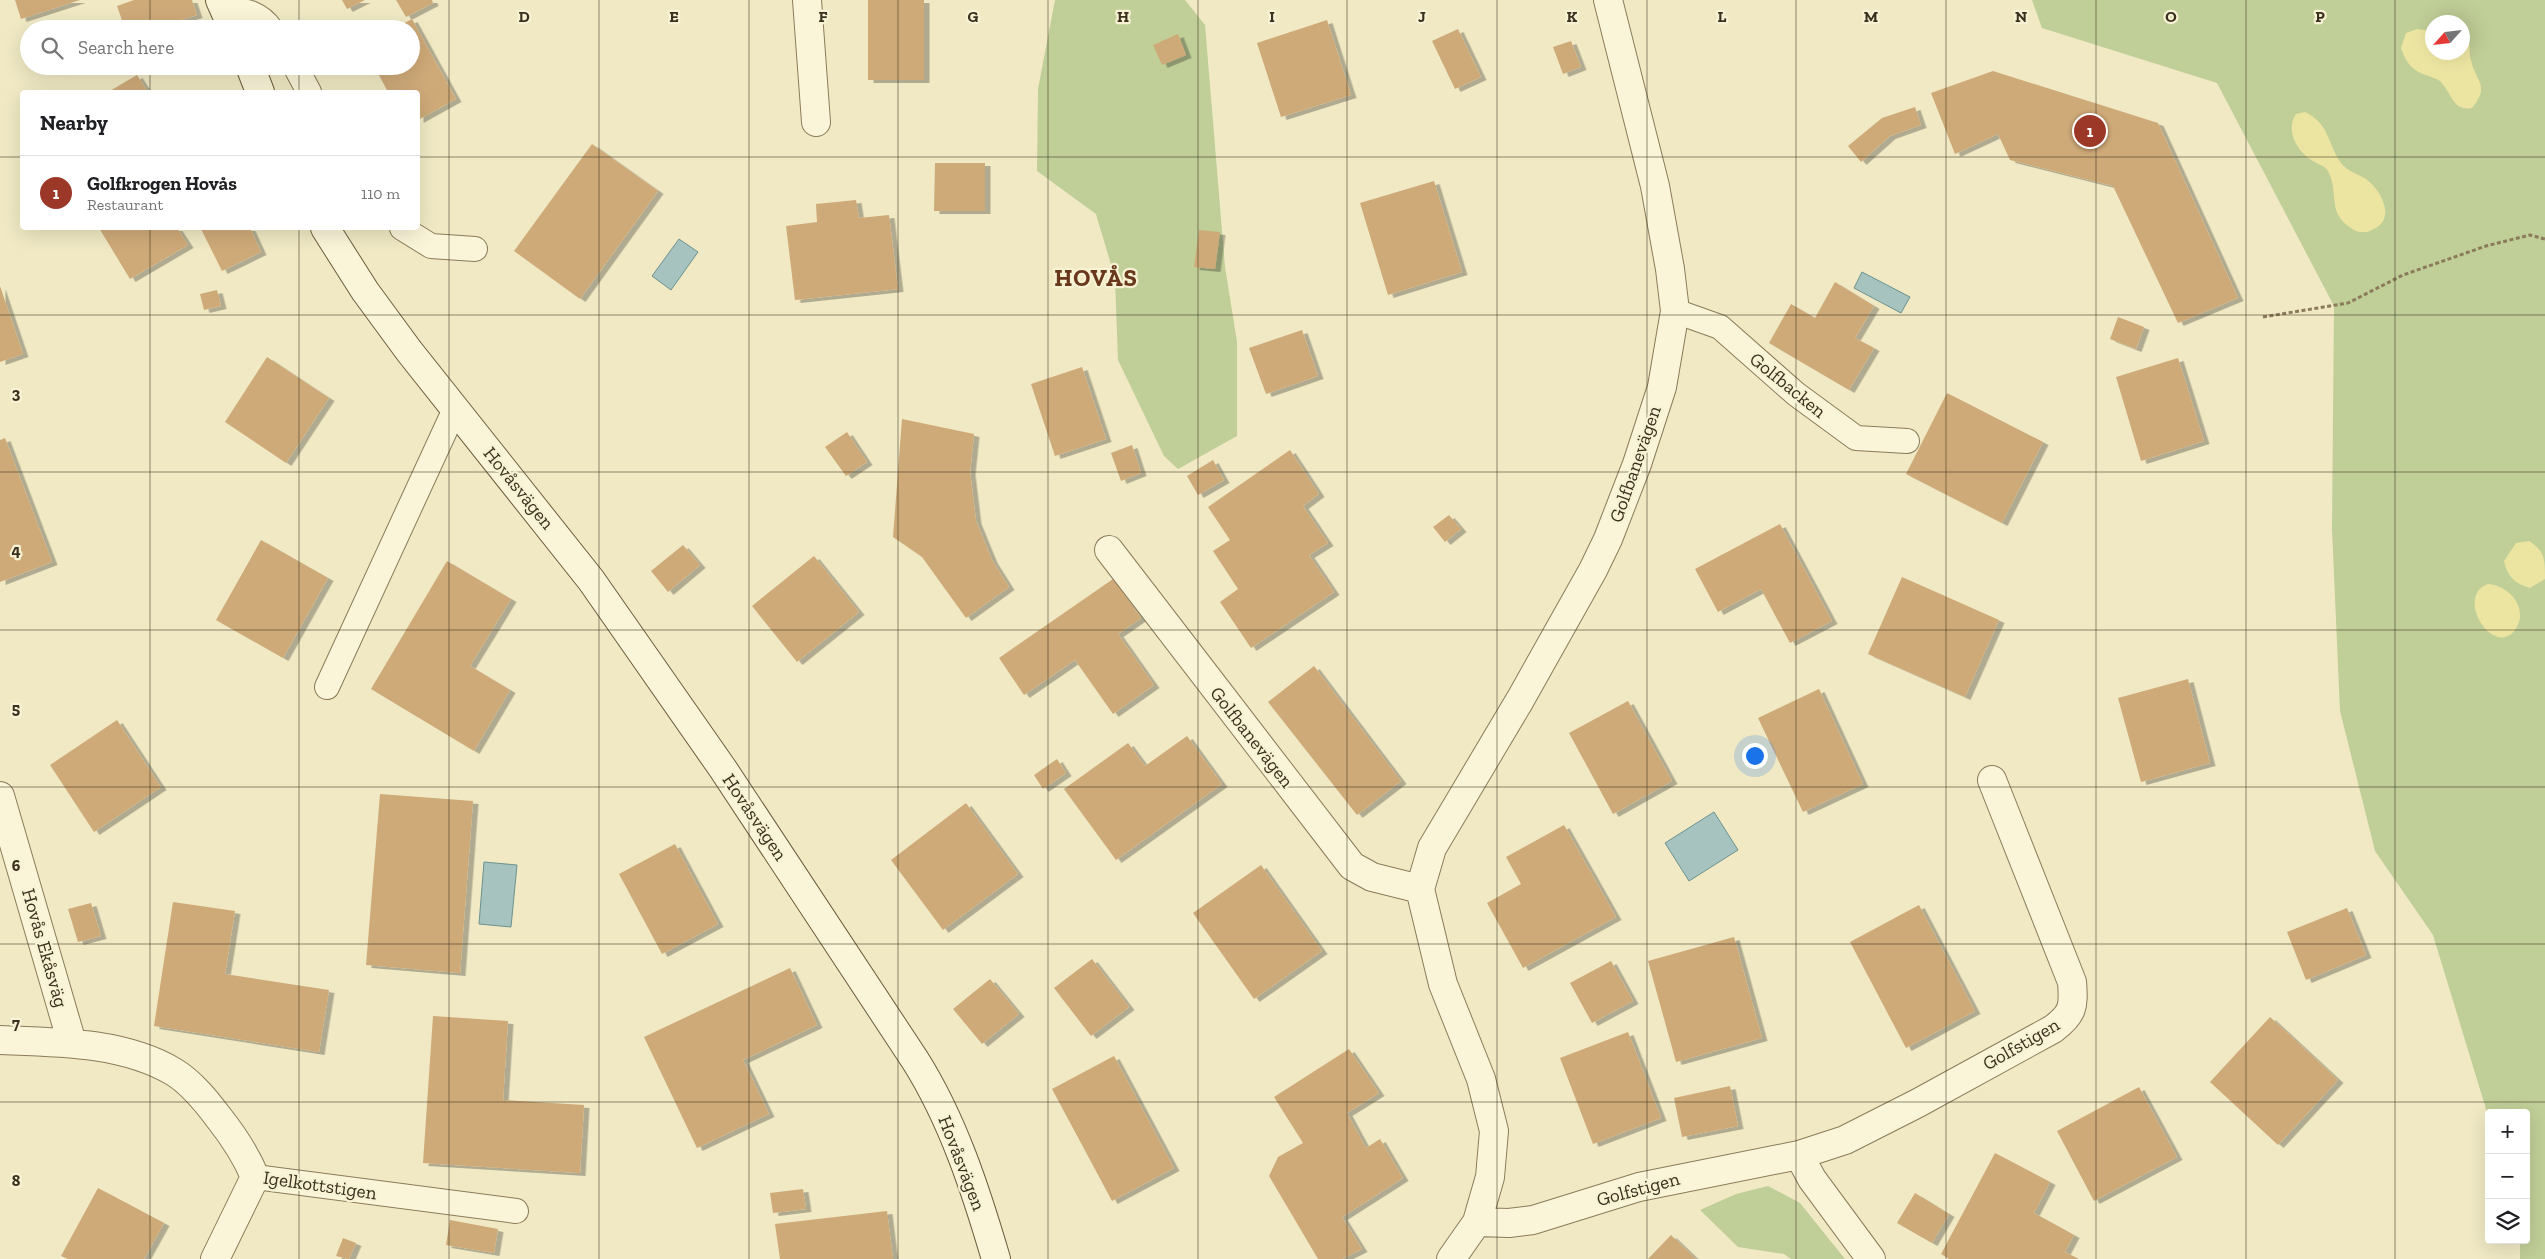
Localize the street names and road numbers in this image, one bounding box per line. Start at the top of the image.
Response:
street label: Golfbacken [1745,347,1831,423]
street label: Golfbanevägen [1604,402,1666,525]
street label: Hovåsvägen [479,442,559,534]
street label: Golfbanevägen [1205,682,1299,792]
street label: Hovåsvägen [718,769,792,865]
street label: Hovås Ekåsväg [17,886,73,1011]
street label: Golfstigen [1978,1013,2064,1075]
street label: Hovåsvägen [933,1112,991,1214]
street label: Igelkottstigen [262,1166,378,1204]
street label: Golfstigen [1594,1167,1682,1211]

